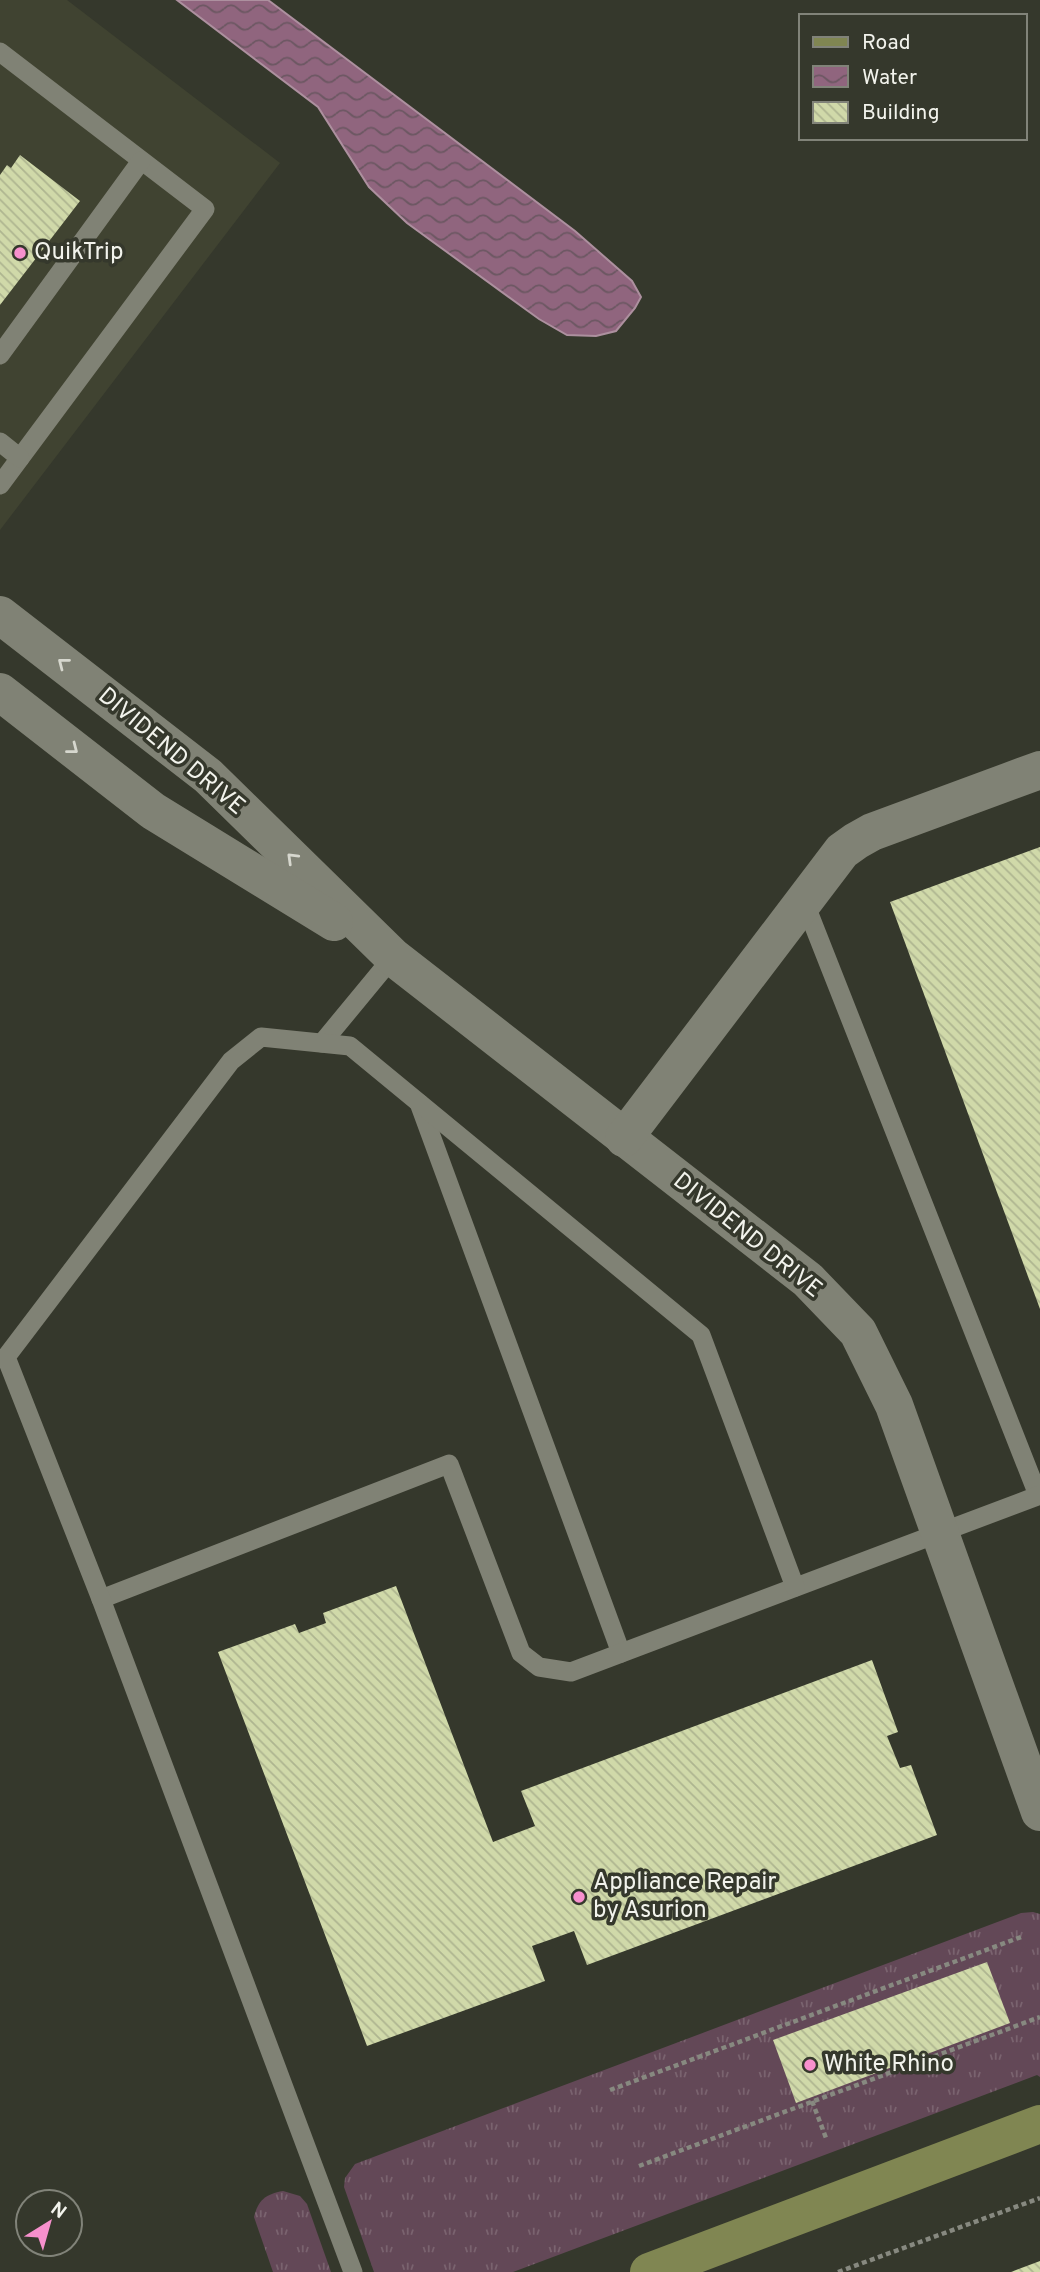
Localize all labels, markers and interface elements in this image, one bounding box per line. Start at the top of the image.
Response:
legend [799,14,1026,140]
text: Road [862,30,911,57]
text: Water [862,65,917,92]
text: Building [862,100,940,127]
place label: QuikTrip [34,238,123,268]
marker: QuikTrip [12,245,28,261]
one-way arrow [58,659,71,672]
street label: DIVIDEND DRIVE [91,682,251,822]
one-way arrow [66,741,78,754]
one-way arrow [287,854,300,867]
street label: DIVIDEND DRIVE [666,1167,828,1305]
place label: Appliance Repair by Asurion [593,1868,777,1926]
marker: Appliance Repair by Asurion [571,1889,587,1905]
place label: White Rhino [824,2050,954,2080]
marker: White Rhino [802,2057,818,2073]
north arrow [14,2188,84,2258]
text: N [45,2197,71,2225]

